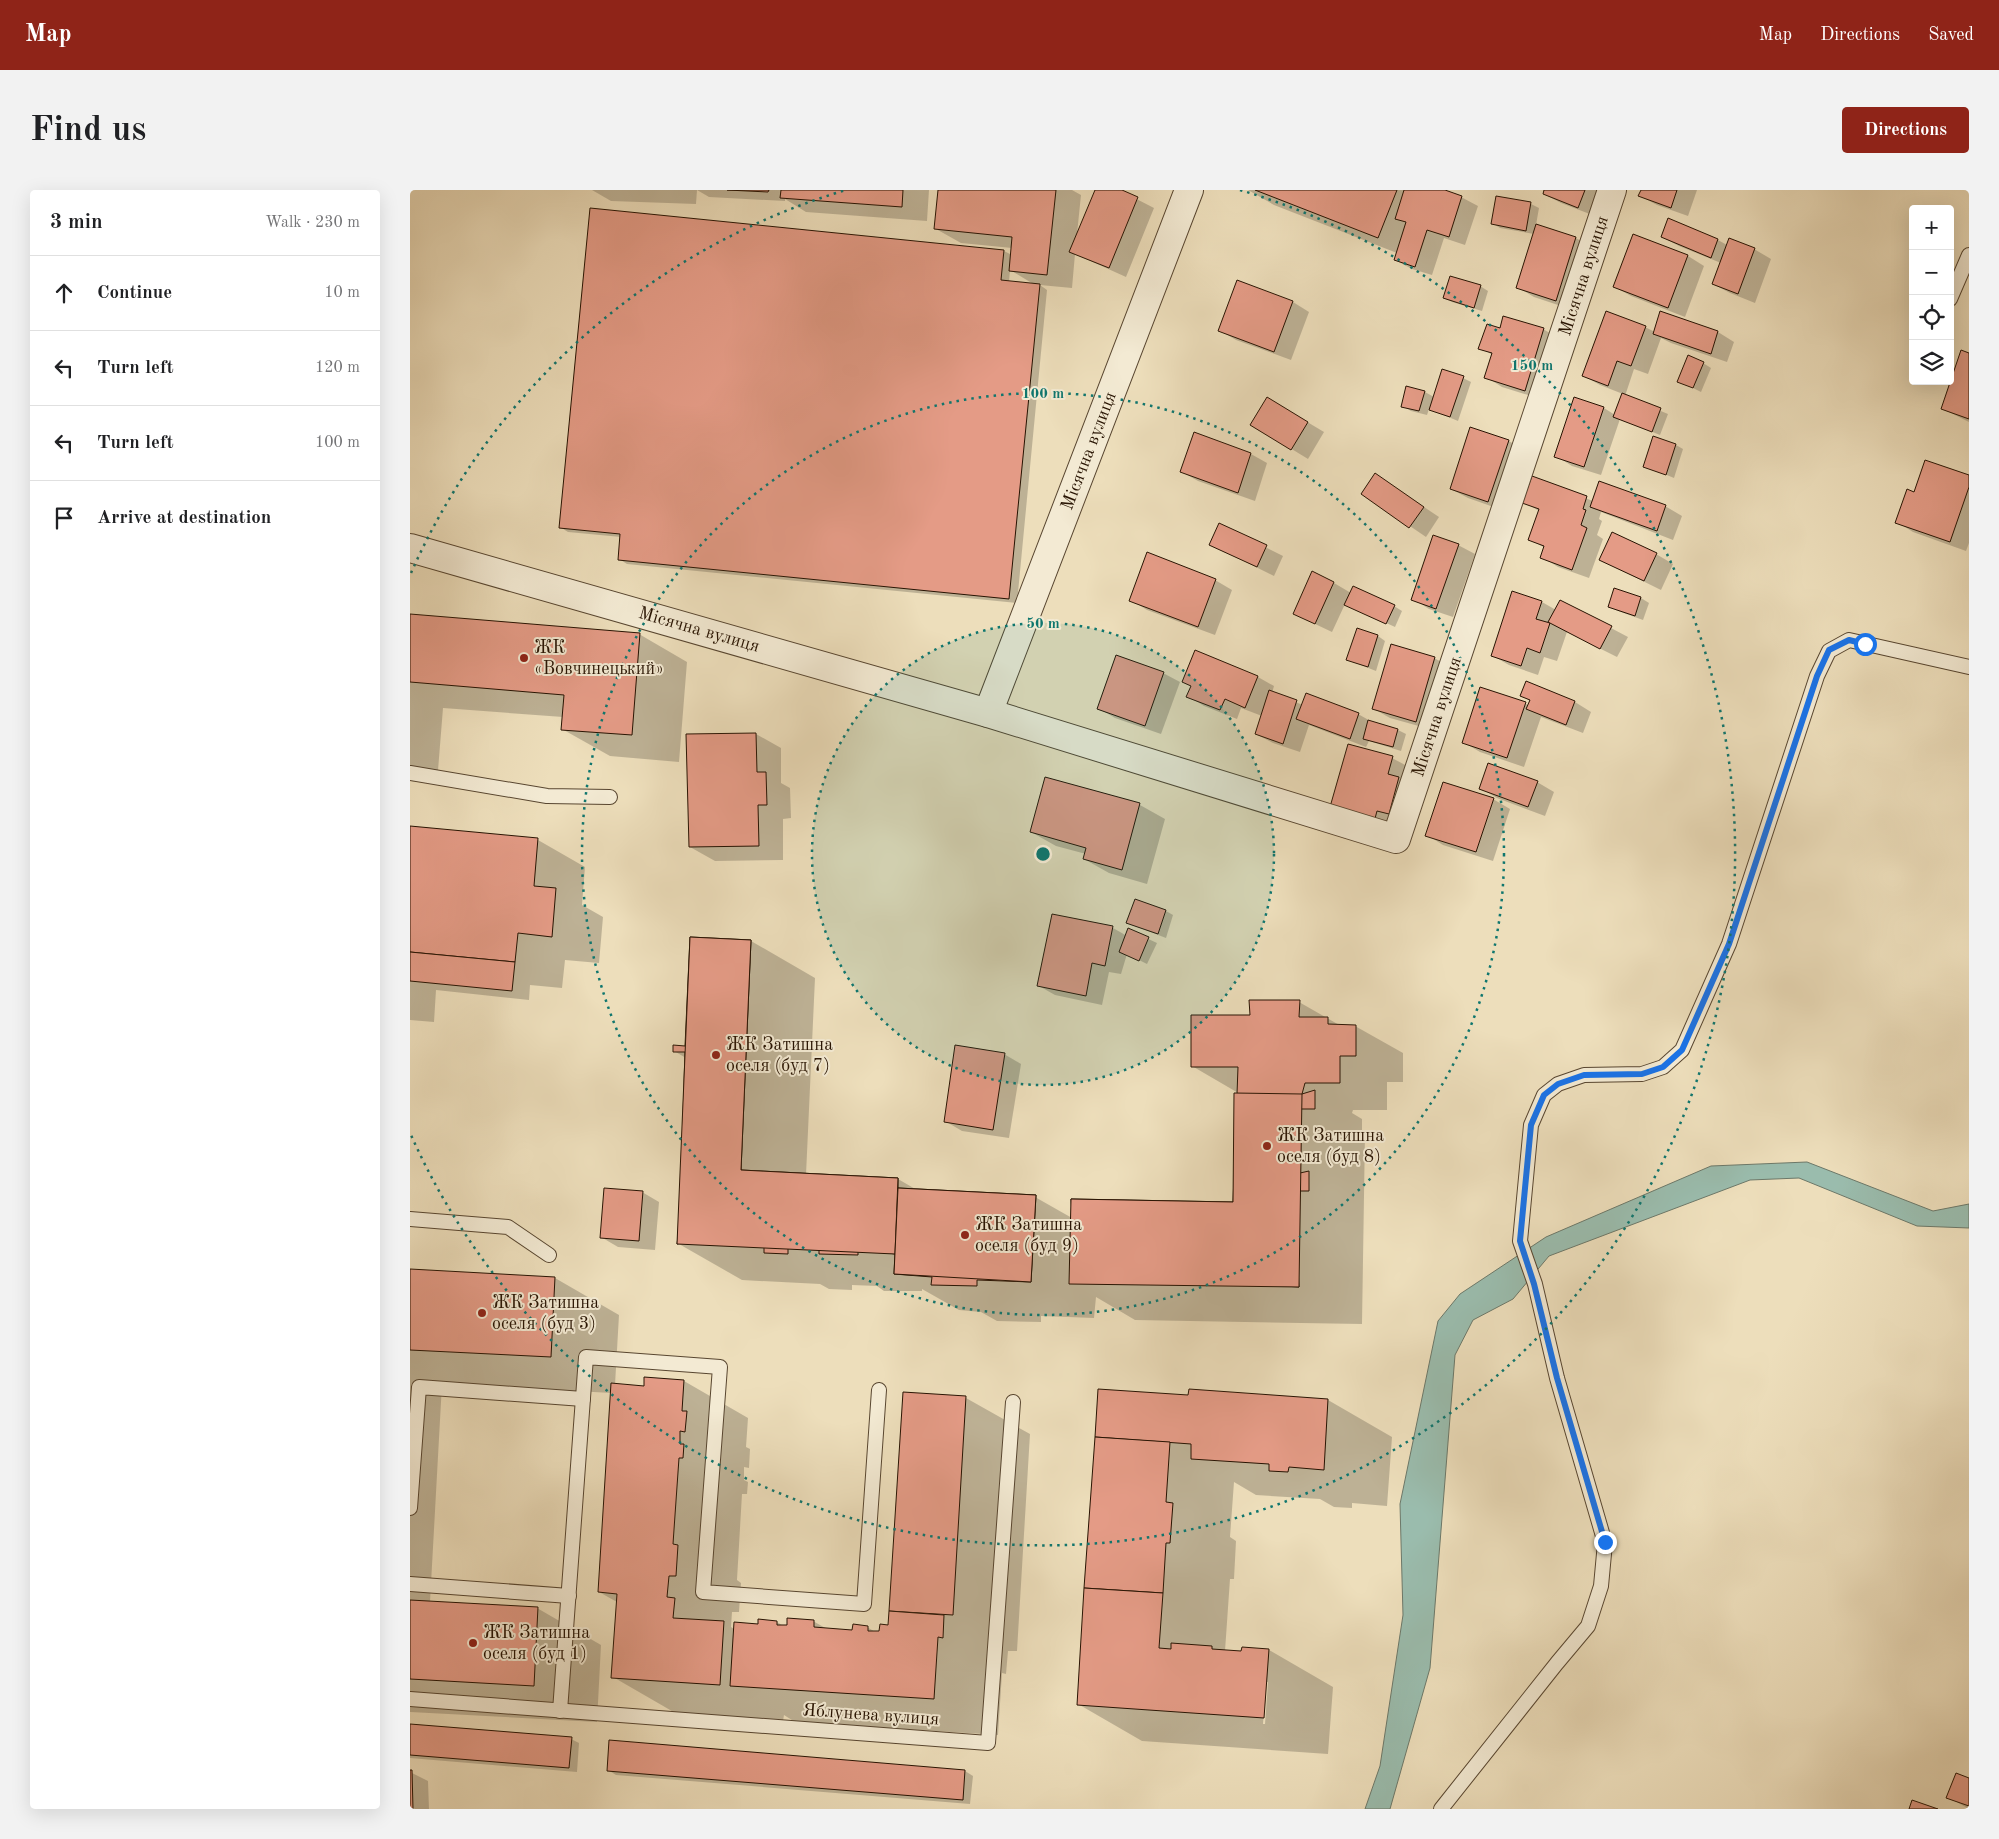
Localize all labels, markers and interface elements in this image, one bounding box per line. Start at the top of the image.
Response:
text: Map [25,23,72,47]
text: Map [1759,26,1792,44]
text: Directions [1820,26,1900,44]
text: Saved [1928,26,1974,44]
button: Directions [1842,107,1969,153]
text: Find us [30,113,146,148]
map controls [1909,205,1954,385]
button: + [1909,205,1954,250]
text: 3 min [50,212,103,233]
street label: Місячна вулиця [1556,214,1612,338]
text: Walk · 230 m [265,215,360,231]
button: − [1909,250,1954,295]
icon: ahead [50,279,78,307]
text: Continue [97,284,172,303]
text: 10 m [324,285,360,301]
button: locate [1909,295,1954,340]
button: layers [1909,340,1954,385]
icon: left [50,354,78,382]
text: Turn left [97,359,174,378]
text: 150 m [1511,359,1553,374]
text: 120 m [315,360,360,376]
text: 100 m [1022,387,1064,402]
street label: Місячна вулиця [1058,389,1120,513]
icon: left [50,429,78,457]
text: Turn left [97,434,174,453]
text: 100 m [315,435,360,451]
icon: arrive [50,504,78,532]
text: Arrive at destination [97,509,271,528]
street label: Місячна вулиця [636,604,762,656]
text: 50 m [1026,617,1060,632]
route start [1854,633,1877,656]
place label: ЖК «Вовчинецький» [534,639,664,678]
marker: ЖК «Вовчинецький» [518,652,530,664]
street label: Місячна вулиця [1409,655,1465,779]
centre of rings [1034,845,1052,863]
place label: ЖК Затишна оселя (буд 7) [726,1036,833,1075]
marker: ЖК Затишна оселя (буд 7) [710,1049,722,1061]
place label: ЖК Затишна оселя (буд 8) [1277,1127,1384,1166]
marker: ЖК Затишна оселя (буд 8) [1261,1140,1273,1152]
place label: ЖК Затишна оселя (буд 9) [975,1216,1082,1255]
marker: ЖК Затишна оселя (буд 9) [959,1229,971,1241]
place label: ЖК Затишна оселя (буд 3) [492,1294,599,1333]
marker: ЖК Затишна оселя (буд 3) [476,1307,488,1319]
route end [1594,1531,1617,1554]
place label: ЖК Затишна оселя (буд 1) [483,1624,590,1663]
marker: ЖК Затишна оселя (буд 1) [467,1637,479,1649]
street label: Яблунева вулиця [802,1701,940,1729]

